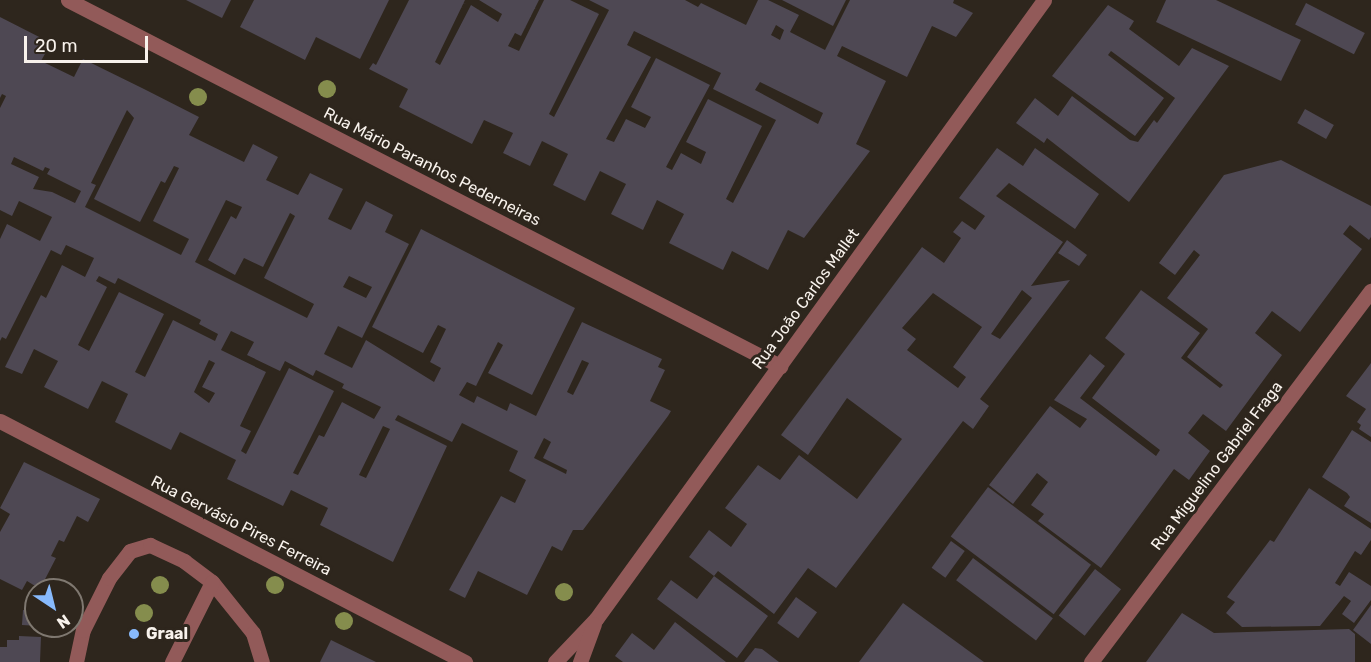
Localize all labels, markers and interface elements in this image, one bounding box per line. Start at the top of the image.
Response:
scale bar [27,24,152,62]
text: 20 m [35,35,77,57]
street label: Rua Mário Paranhos Pederneiras [320,104,544,230]
street label: Rua João Carlos Mallet [748,225,864,373]
street label: Rua Miguelino Gabriel Fraga [1147,378,1287,554]
street label: Rua Gervásio Pires Ferreira [147,472,335,580]
north arrow [24,578,84,638]
text: N [53,610,74,633]
place label: Graal [146,624,188,644]
marker: Graal [127,627,141,641]

